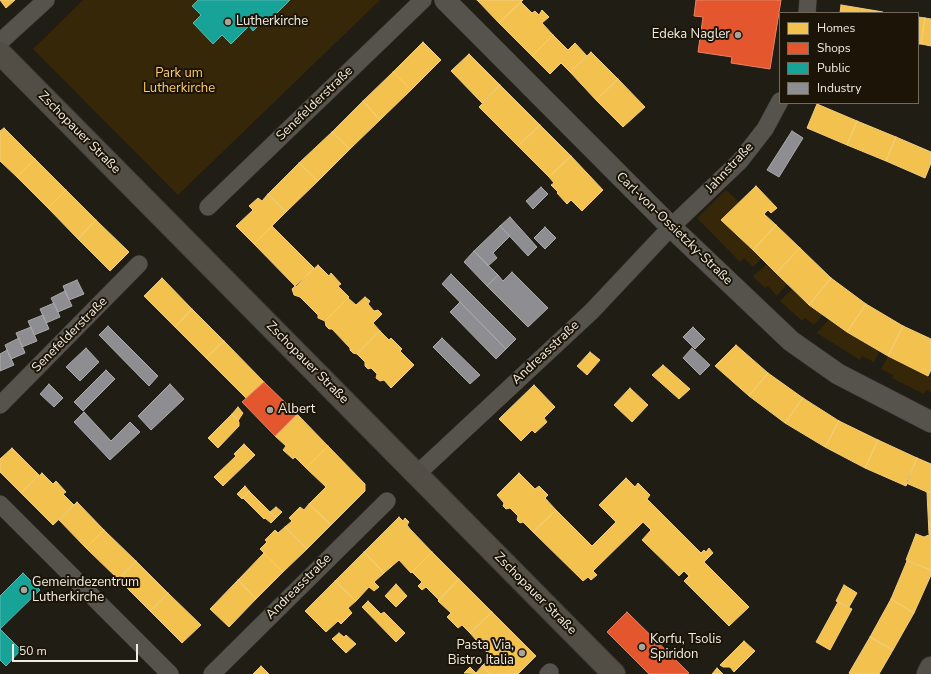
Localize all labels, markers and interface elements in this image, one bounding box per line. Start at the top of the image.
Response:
legend [779,12,919,104]
place label: Lutherkirche [236,14,308,30]
marker: Lutherkirche [223,17,233,27]
text: Homes [817,20,855,36]
place label: Edeka Nagler [652,27,730,43]
marker: Edeka Nagler [733,30,743,40]
text: Shops [817,40,851,56]
text: Public [817,60,850,76]
street label: Senefelderstraße [274,64,356,144]
park label: Park um Lutherkirche [143,66,215,97]
text: Industry [817,80,861,96]
street label: Zschopauer Straße [35,89,123,177]
street label: Jahnstraße [703,140,757,196]
street label: Carl-von-Ossietzky-Straße [613,169,735,289]
street label: Senefelderstraße [29,294,111,376]
street label: Andreasstraße [509,318,583,388]
street label: Zschopauer Straße [263,319,351,407]
place label: Albert [278,402,315,418]
marker: Albert [265,405,275,415]
street label: Zschopauer Straße [491,550,579,638]
street label: Andreasstraße [263,551,335,623]
place label: Gemeindezentrum Lutherkirche [32,575,139,606]
marker: Gemeindezentrum Lutherkirche [19,585,29,595]
place label: Korfu, Tsolis Spiridon [650,632,722,663]
scale bar [14,636,140,662]
place label: Pasta Via, Bistro Italia [448,638,514,669]
marker: Korfu, Tsolis Spiridon [637,642,647,652]
text: 50 m [19,643,47,659]
marker: Pasta Via, Bistro Italia [517,648,527,658]

